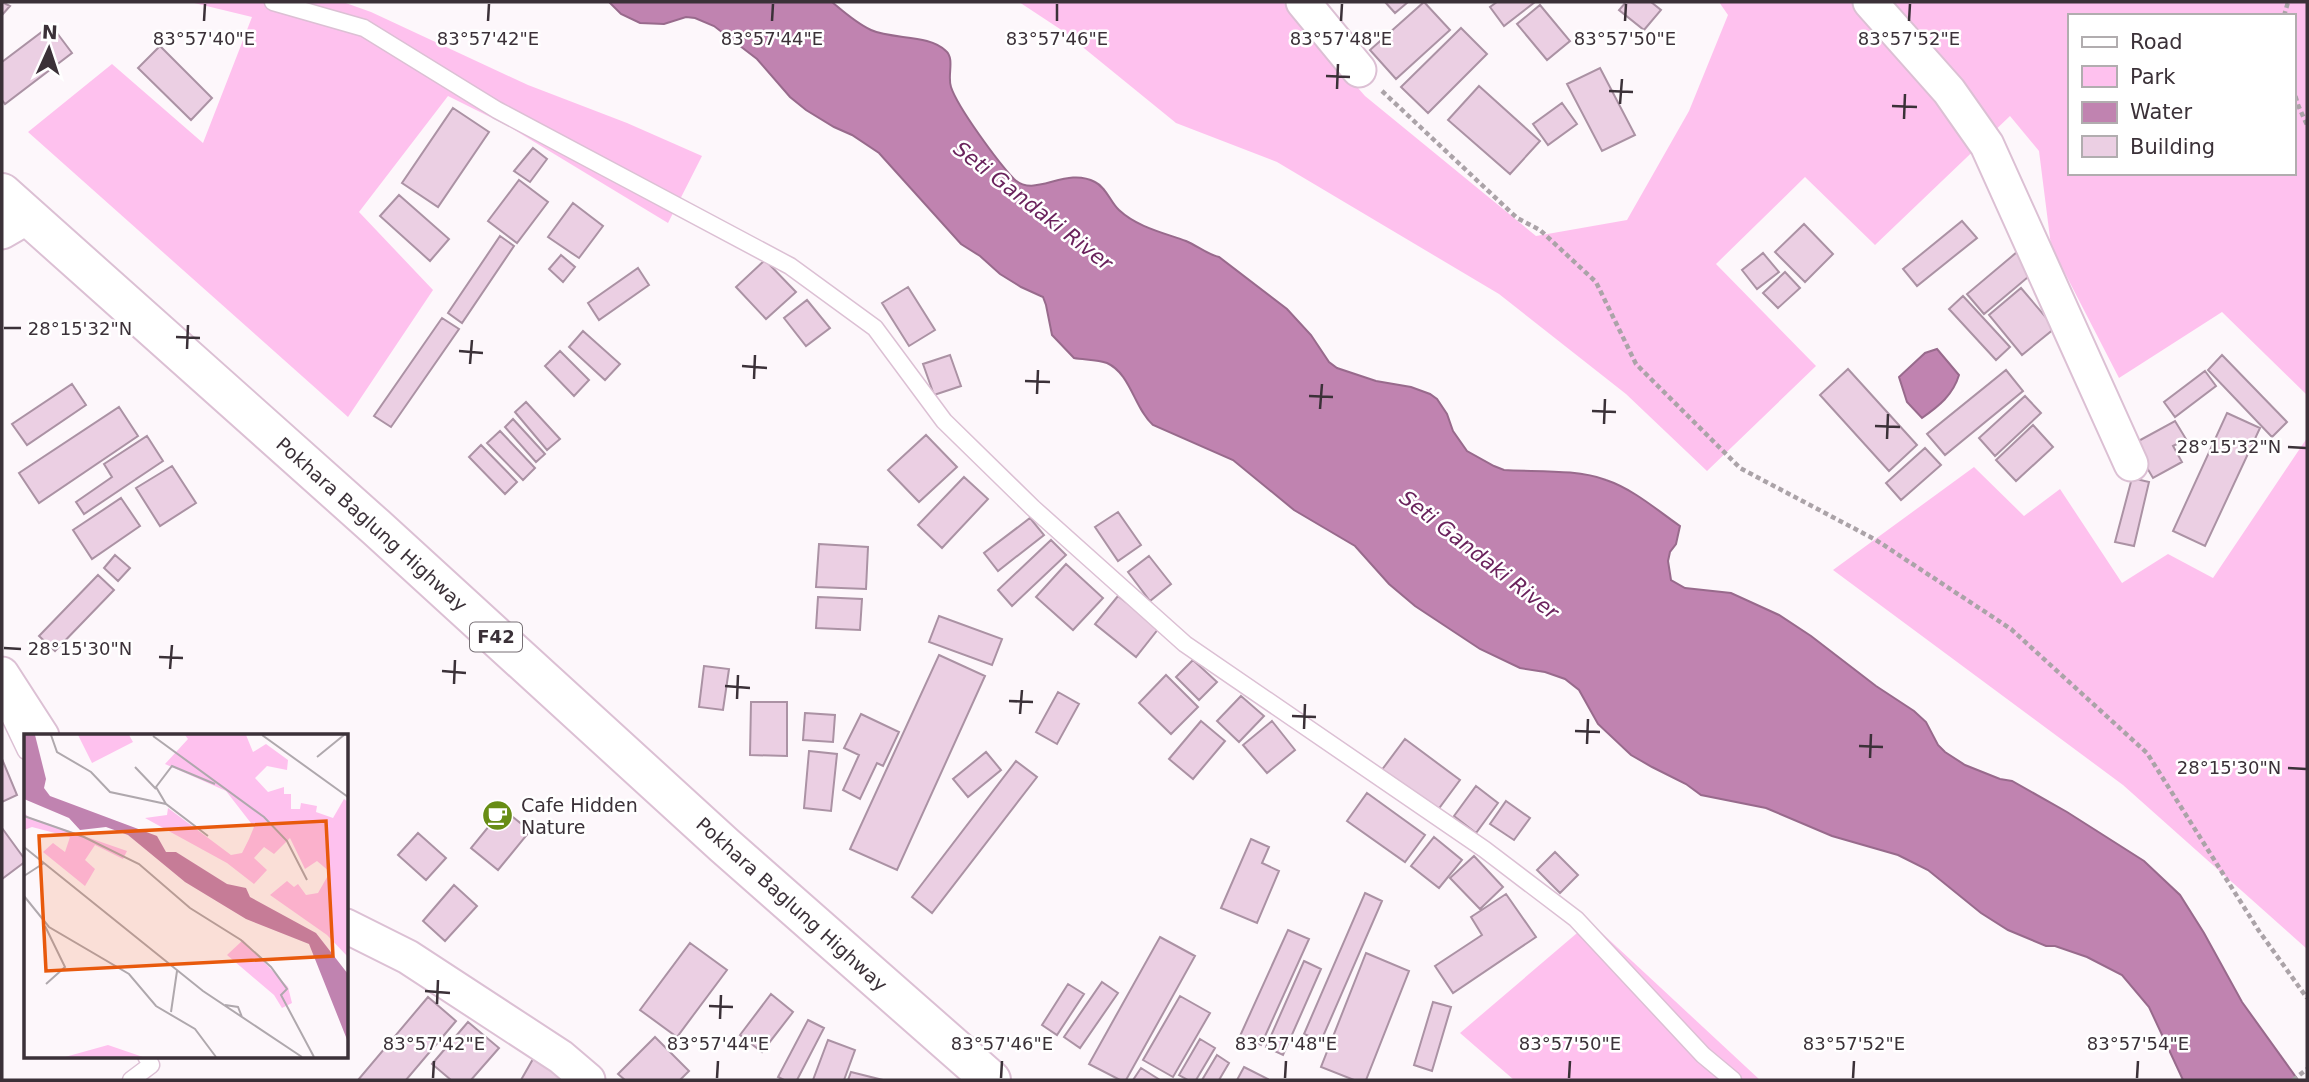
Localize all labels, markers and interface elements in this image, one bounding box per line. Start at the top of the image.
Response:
north arrow [14,14,84,84]
legend [2068,14,2295,175]
text: N [41,21,58,43]
text: 83°57'40"E [153,28,255,49]
text: 83°57'42"E [437,28,539,49]
text: 83°57'44"E [721,28,823,49]
text: 83°57'46"E [1006,28,1108,49]
text: 83°57'48"E [1290,28,1392,49]
text: 83°57'50"E [1574,28,1676,49]
text: 83°57'52"E [1858,28,1960,49]
text: Road [2130,30,2183,54]
text: Park [2130,65,2176,89]
text: Water [2130,100,2192,124]
text: Building [2130,135,2215,159]
water label: Seti Gandaki River [949,137,1118,276]
text: 28°15'32"N [28,318,132,339]
street label: Pokhara Baglung Highway [272,433,472,615]
text: 28°15'32"N [2177,436,2281,457]
water label: Seti Gandaki River [1395,486,1564,625]
road number: F42 [470,622,522,652]
text: 28°15'30"N [28,638,132,659]
inset map [24,734,348,1058]
text: 28°15'30"N [2177,757,2281,778]
place label: Cafe Hidden Nature [521,794,638,838]
cafe icon: Cafe Hidden Nature [481,799,515,833]
street label: Pokhara Baglung Highway [692,813,892,995]
text: 83°57'42"E [383,1033,485,1054]
text: 83°57'44"E [667,1033,769,1054]
text: 83°57'46"E [951,1033,1053,1054]
text: 83°57'48"E [1235,1033,1337,1054]
text: 83°57'50"E [1519,1033,1621,1054]
text: 83°57'52"E [1803,1033,1905,1054]
text: 83°57'54"E [2087,1033,2189,1054]

